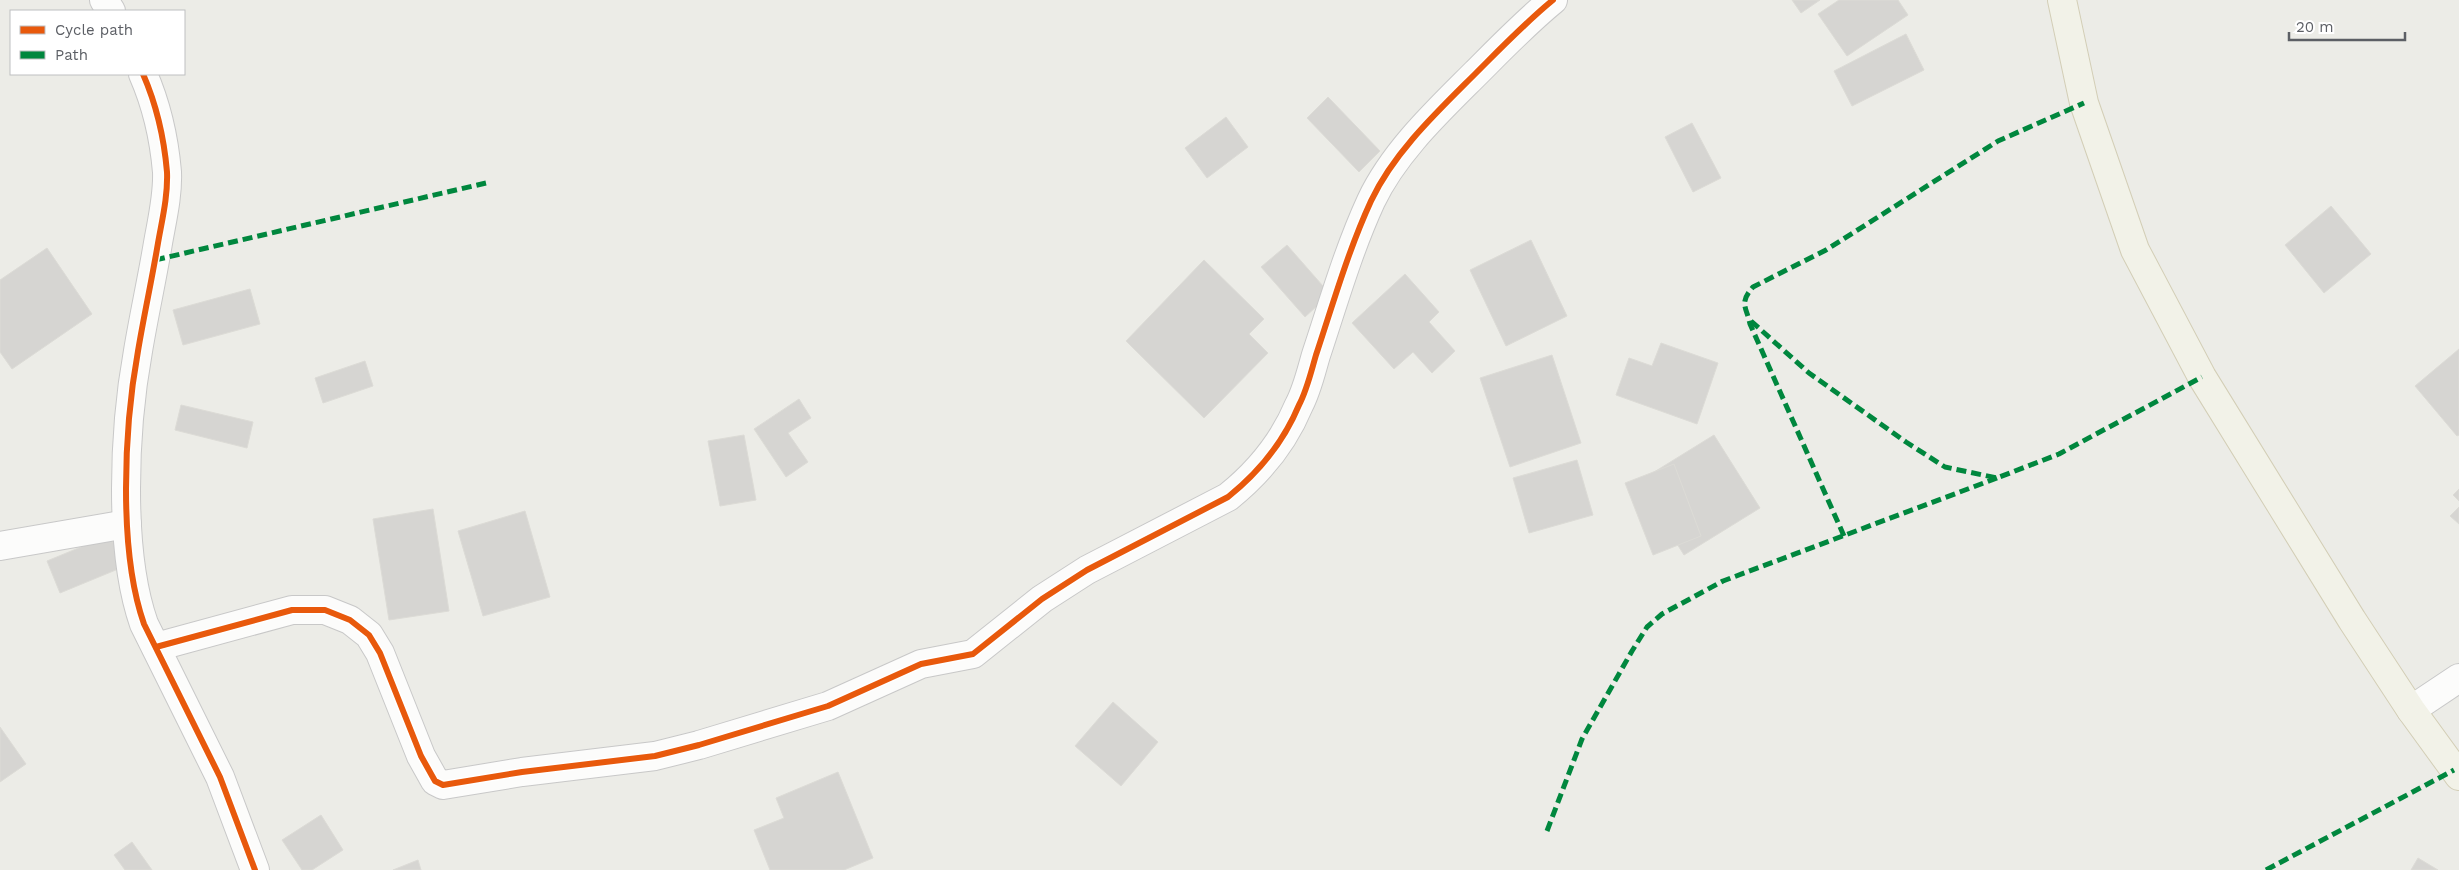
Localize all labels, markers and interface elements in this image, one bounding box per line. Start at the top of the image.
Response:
legend [10,10,185,75]
scale bar [2289,10,2405,42]
text: 20 m [2296,18,2334,36]
text: Cycle path [55,21,133,39]
text: Path [55,46,88,64]

